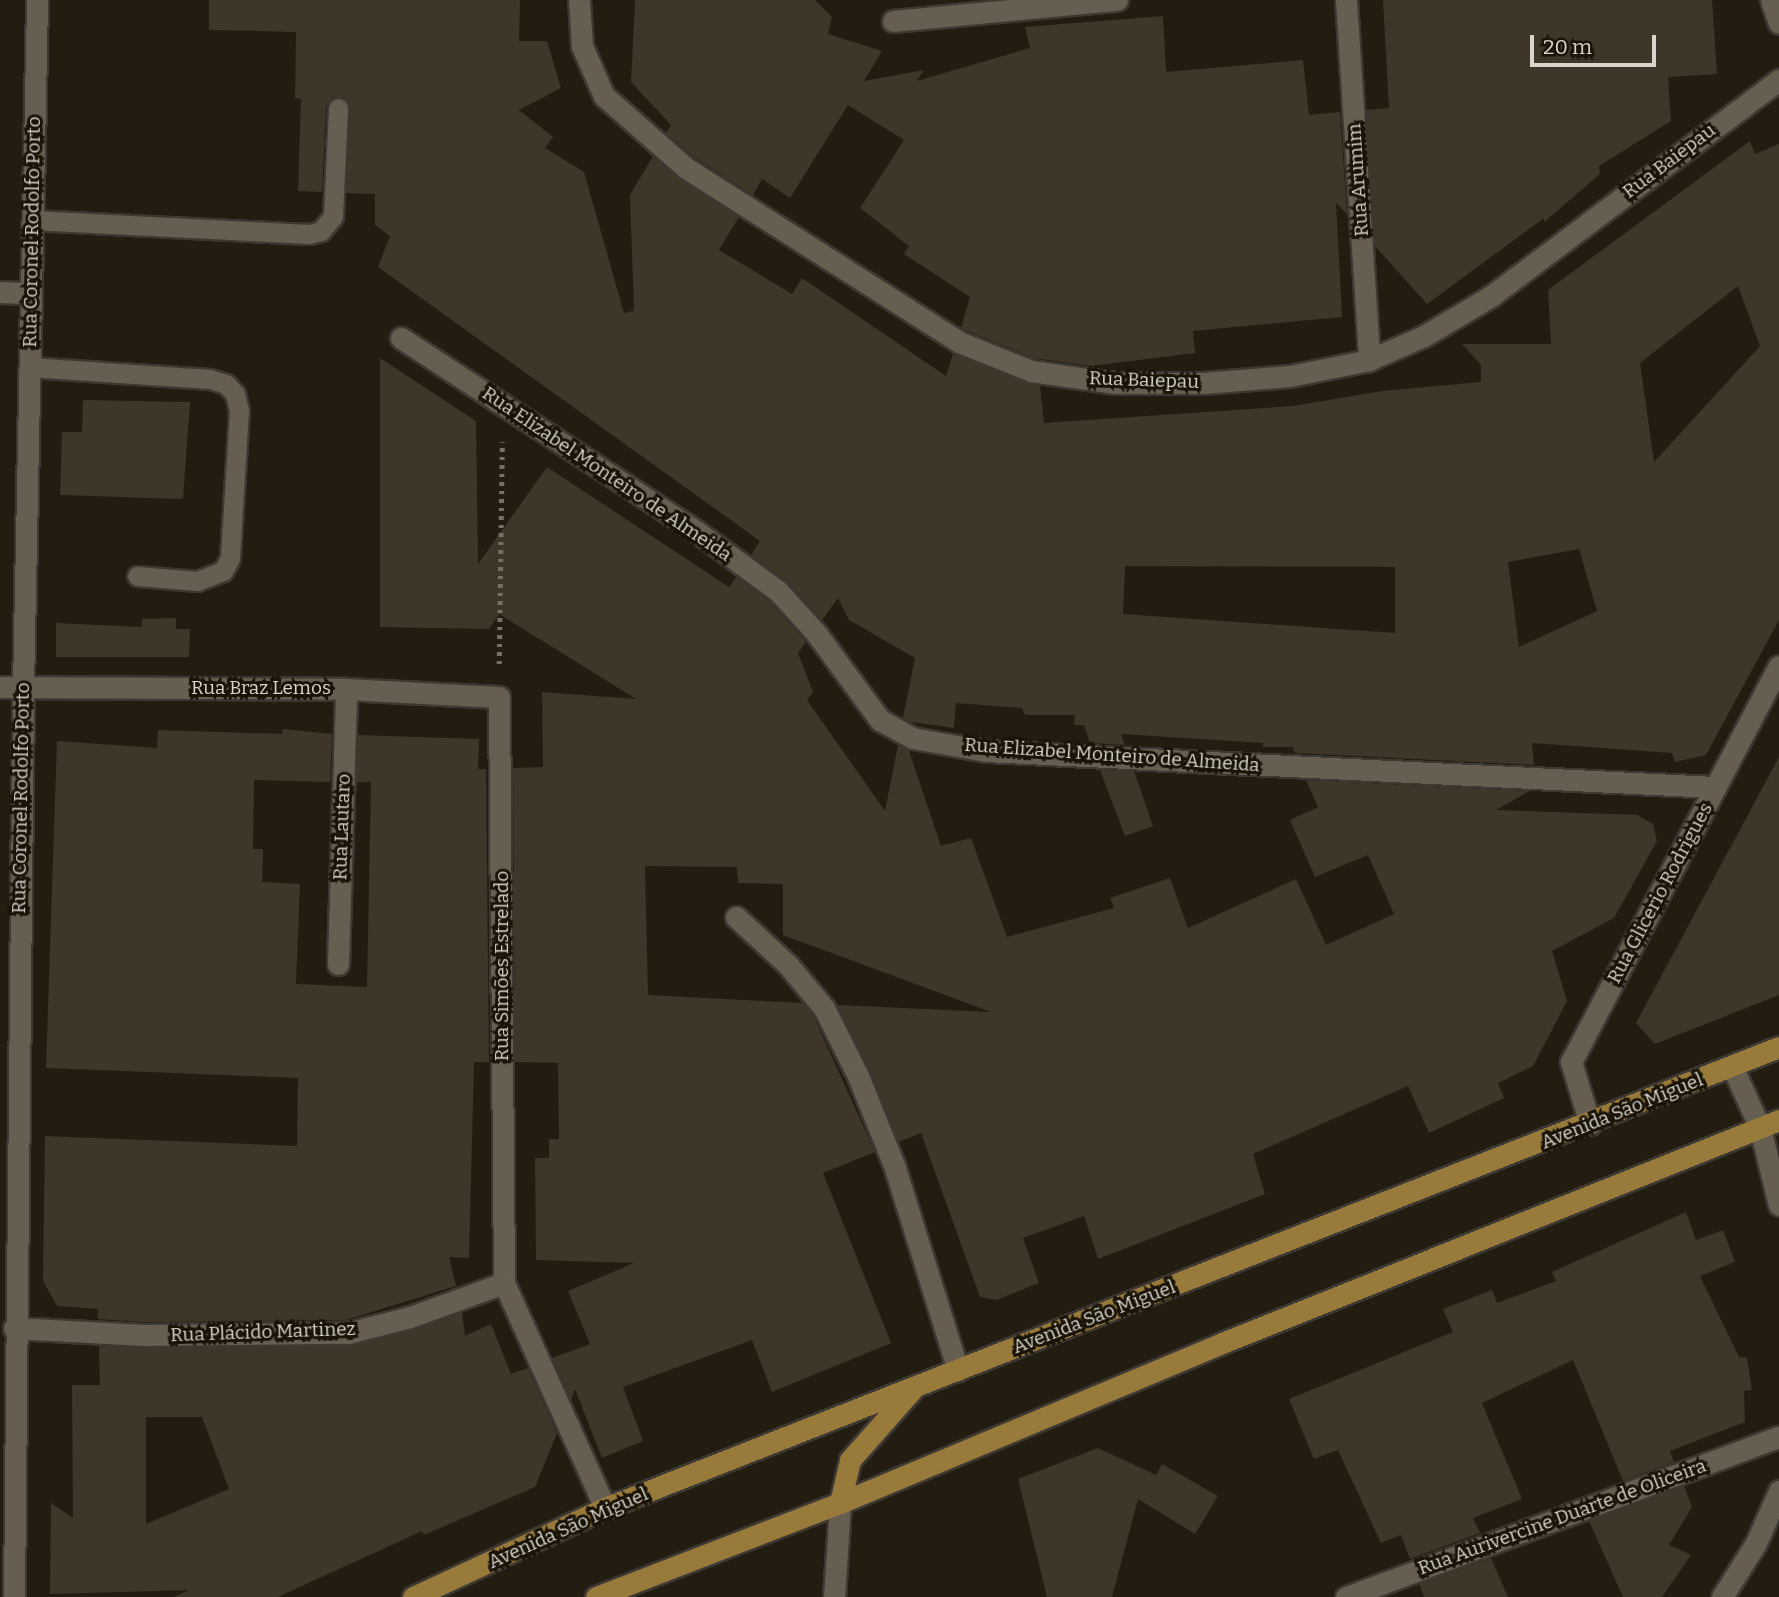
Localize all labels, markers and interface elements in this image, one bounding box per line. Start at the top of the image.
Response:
scale bar [1534,21,1660,65]
text: 20 m [1543,34,1592,60]
street label: Rua Coronel Rodolfo Porto [19,116,45,348]
street label: Rua Baiepau [1618,119,1720,203]
street label: Rua Arumim [1343,123,1373,237]
street label: Rua Baiepau [1089,367,1199,393]
street label: Rua Elizabel Monteiro de Almeida [478,382,736,566]
street label: Rua Braz Lemos [191,677,331,699]
street label: Rua Coronel Rodolfo Porto [8,682,34,914]
street label: Rua Elizabel Monteiro de Almeida [964,733,1260,777]
street label: Rua Lautaro [329,773,355,881]
street label: Rua Glicerio Rodrigues [1603,799,1717,987]
street label: Rua Simões Estrelado [491,871,513,1061]
street label: Avenida São Miguel [1538,1068,1706,1154]
street label: Avenida São Miguel [1009,1275,1179,1359]
street label: Rua Plácido Martinez [170,1317,356,1347]
street label: Rua Aurivercine Duarte de Oliceira [1415,1454,1709,1580]
street label: Avenida São Miguel [485,1483,651,1573]

